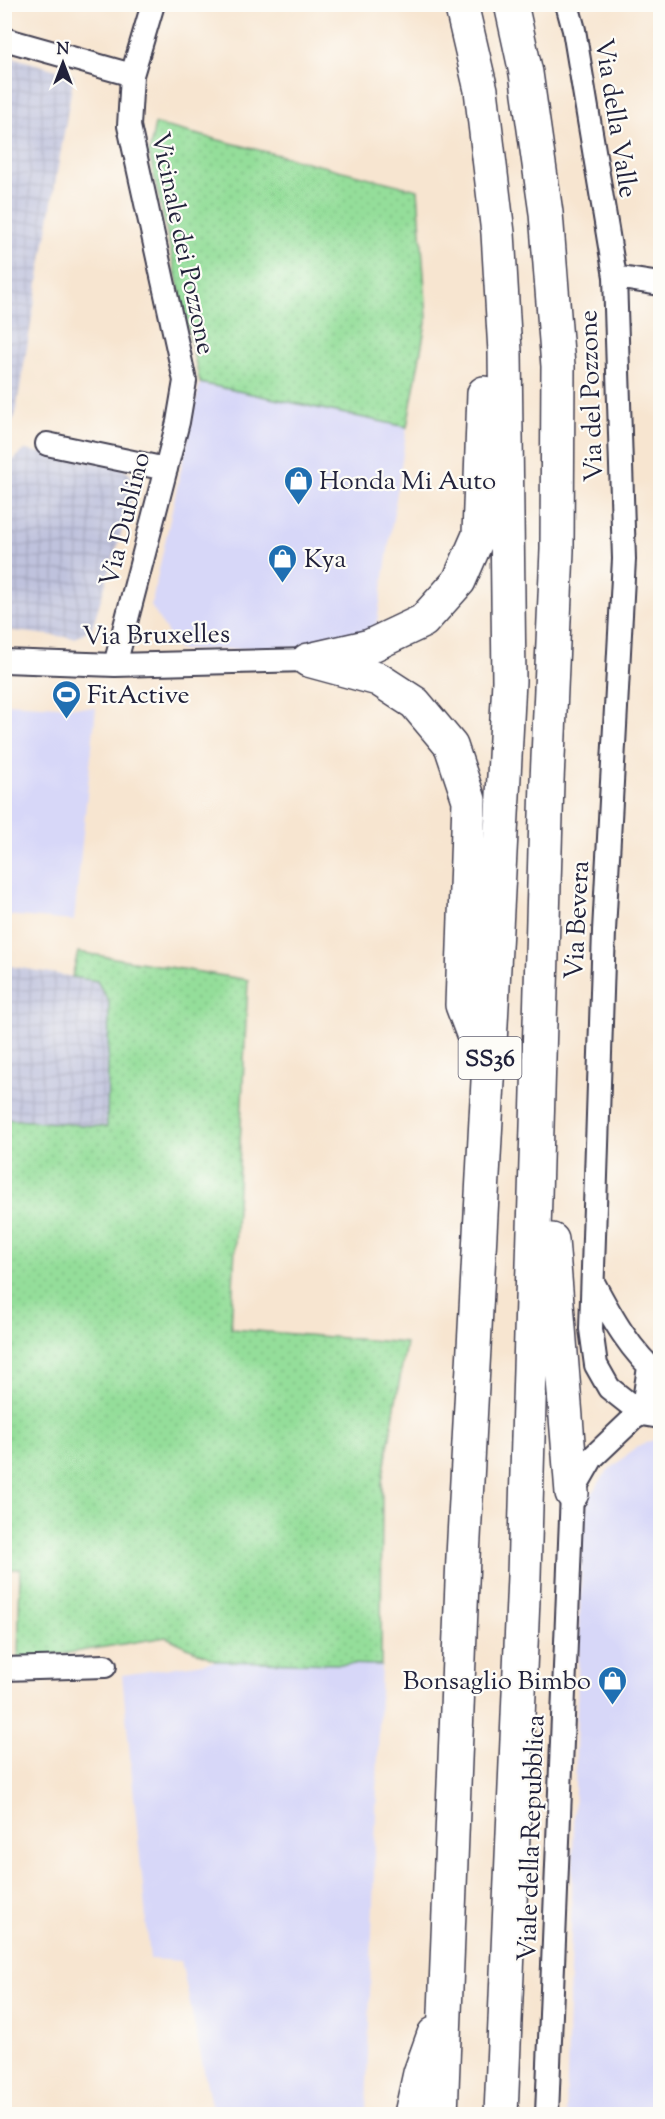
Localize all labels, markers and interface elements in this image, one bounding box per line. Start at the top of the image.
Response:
north arrow [33,33,93,93]
street label: Via della Valle [584,36,645,201]
text: N [57,39,70,62]
street label: Vicinale dei Pozzone [140,129,223,358]
street label: Via del Pozzone [571,309,614,483]
street label: Via Dublino [92,448,161,591]
shop icon: Honda Mi Auto [282,464,314,506]
place label: Honda Mi Auto [319,464,496,501]
shop icon: Kya [267,542,299,584]
place label: Kya [304,542,346,579]
street label: Via Bruxelles [82,617,230,656]
sports icon: FitActive [50,678,82,720]
place label: FitActive [87,678,190,715]
street label: Via Bevera [557,860,600,981]
road number: SS36 [458,1037,522,1079]
place label: Bonsaglio Bimbo [403,1664,591,1701]
shop icon: Bonsaglio Bimbo [596,1664,628,1706]
street label: Viale della Repubblica [510,1714,555,1962]

